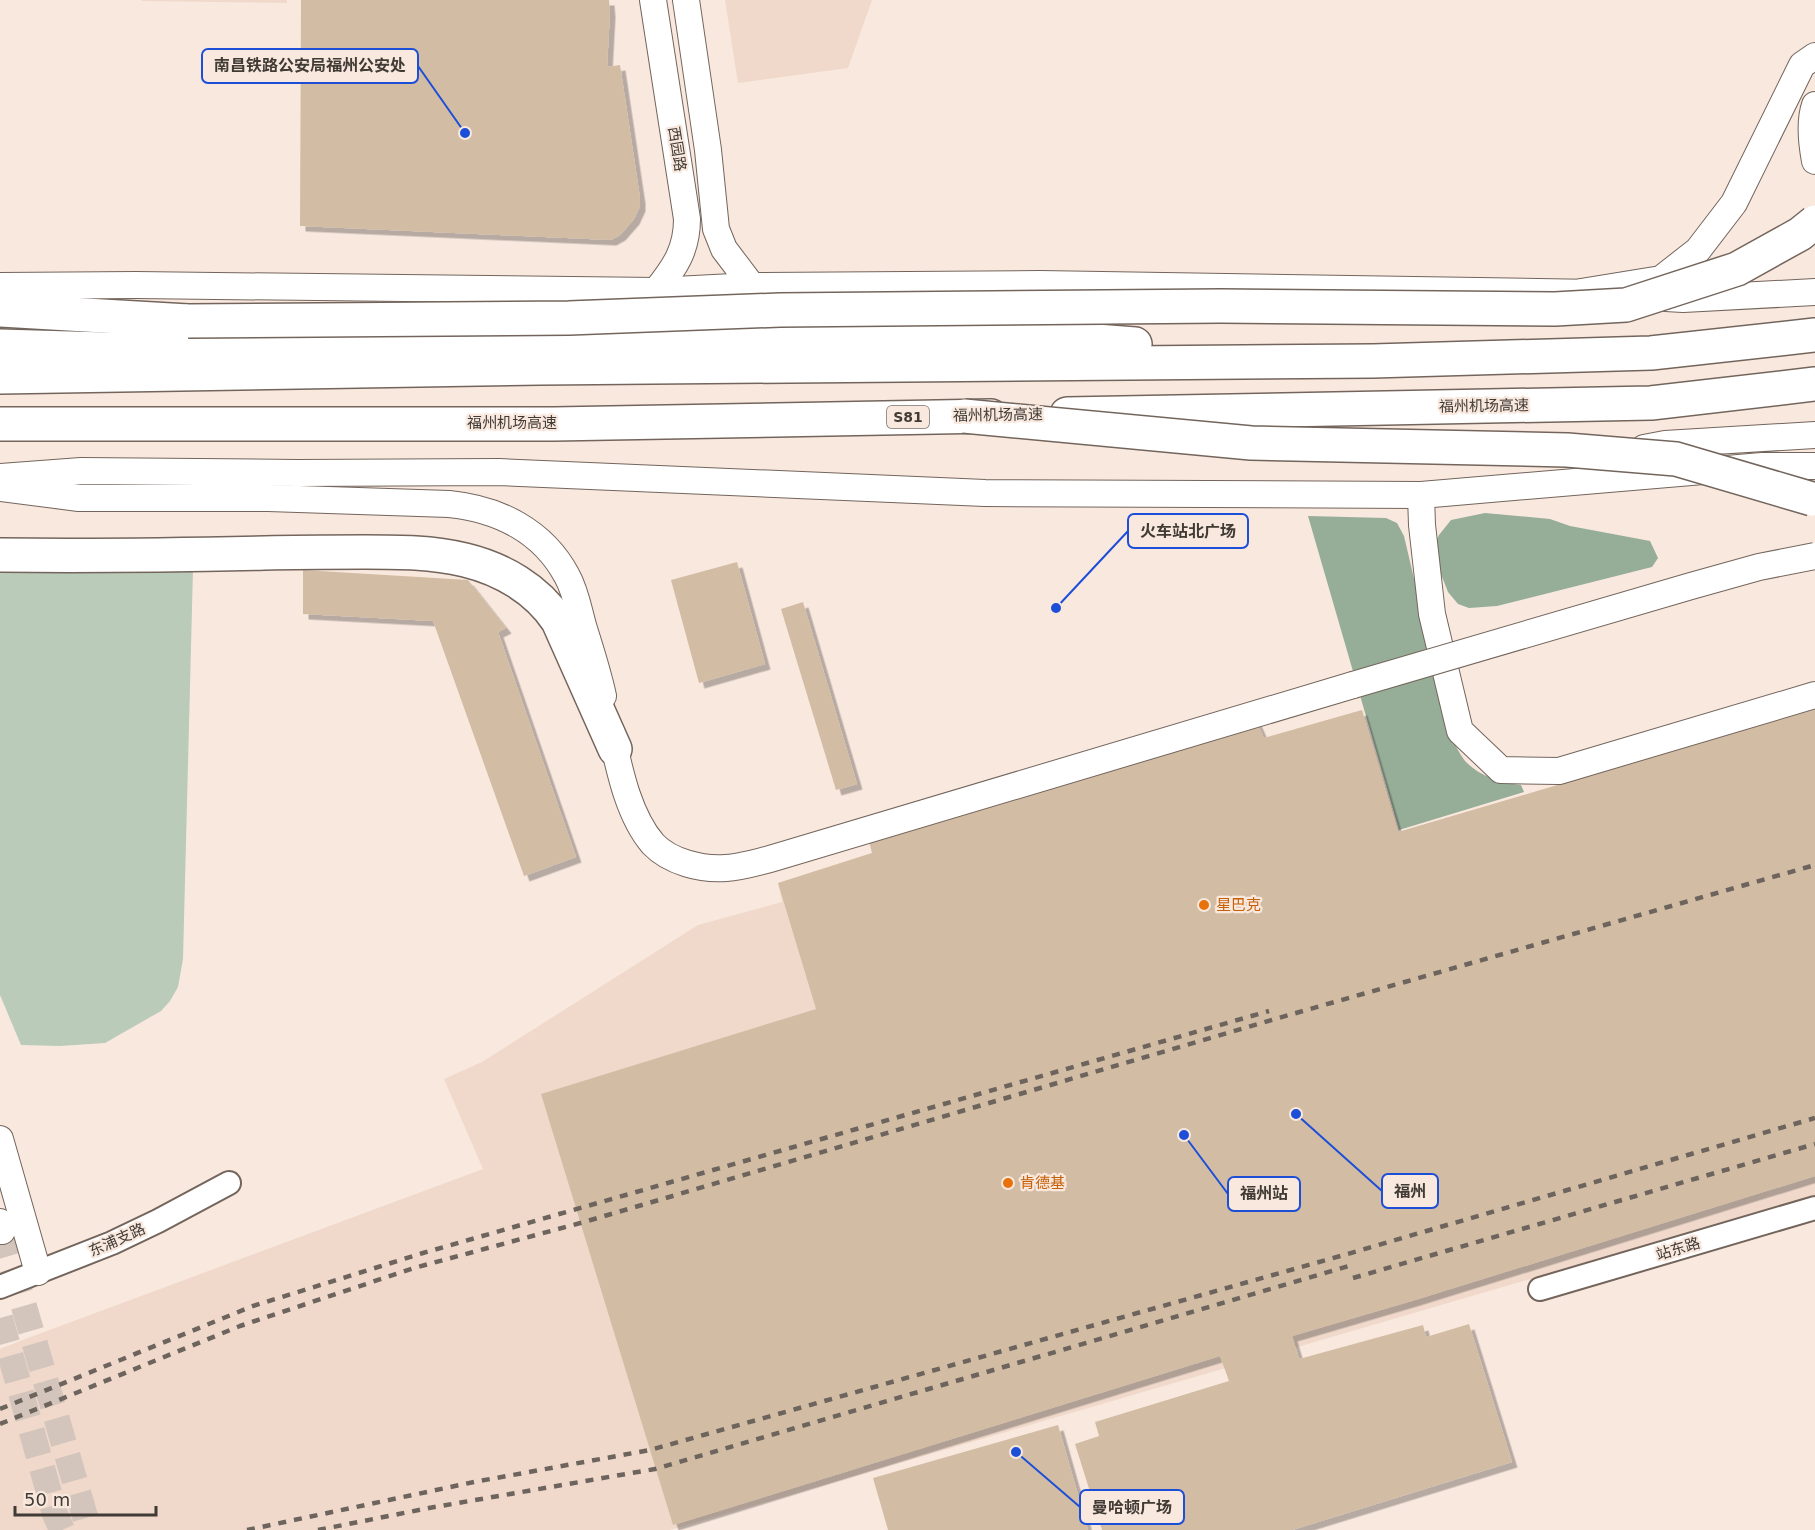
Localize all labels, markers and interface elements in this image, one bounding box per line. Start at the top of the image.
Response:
callout: 南昌铁路公安局福州公安处 [202,49,418,83]
text: 南昌铁路公安局福州公安处 [214,56,406,75]
street label: 西园路 [665,125,689,173]
street label: 福州机场高速 [1439,396,1529,416]
street label: 福州机场高速 [953,405,1043,425]
road number: S81 [887,406,929,428]
street label: 福州机场高速 [467,414,557,432]
callout: 火车站北广场 [1128,514,1248,548]
text: 火车站北广场 [1140,522,1236,541]
place label: 星巴克 [1216,896,1261,914]
marker: 星巴克 [1197,898,1211,912]
place label: 肯德基 [1020,1174,1065,1192]
callout: 福州 [1382,1174,1438,1208]
marker: 肯德基 [1001,1176,1015,1190]
callout: 福州站 [1228,1177,1300,1211]
text: 福州 [1394,1182,1426,1201]
text: 福州站 [1240,1184,1288,1203]
street label: 东浦支路 [86,1220,148,1260]
street label: 站东路 [1654,1234,1702,1264]
scale bar [15,1479,156,1517]
text: 50 m [24,1489,70,1510]
callout: 曼哈顿广场 [1080,1490,1184,1524]
text: 曼哈顿广场 [1092,1498,1172,1517]

